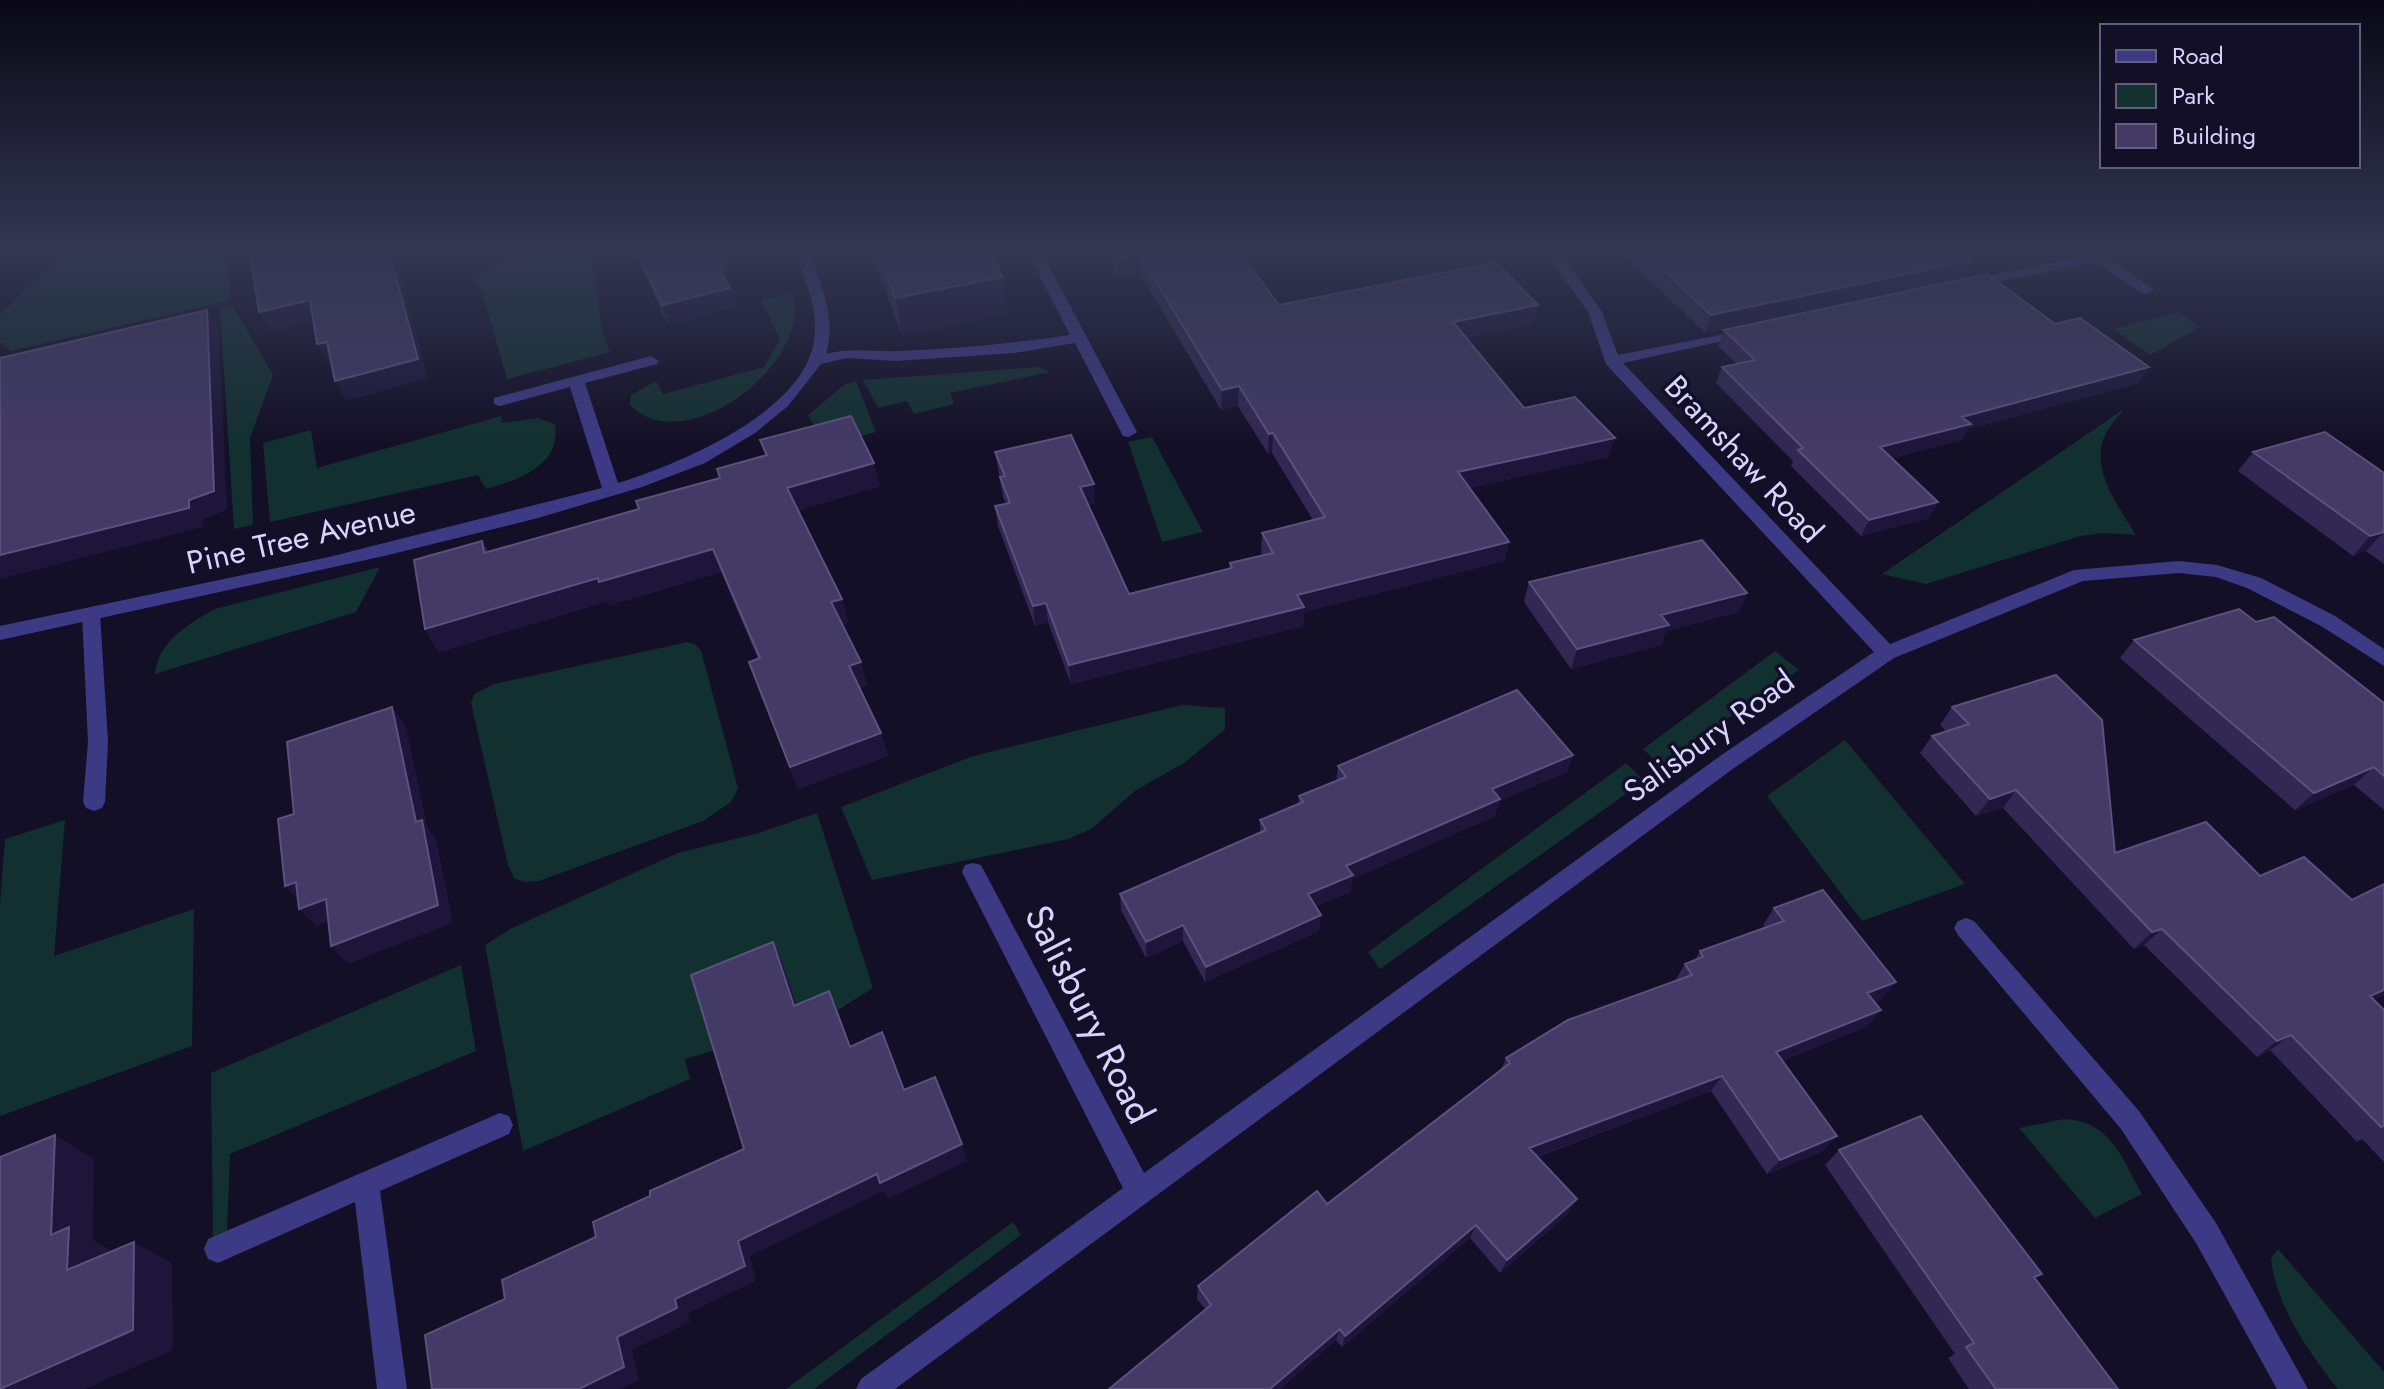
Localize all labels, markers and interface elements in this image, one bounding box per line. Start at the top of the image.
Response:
legend [2100,24,2360,168]
text: Road [2172,38,2224,73]
text: Park [2172,78,2215,113]
text: Building [2172,118,2256,153]
street label: Bramshaw Road [1654,365,1834,553]
street label: Pine Tree Avenue [182,488,420,586]
street label: Salisbury Road [1614,658,1804,814]
street label: Salisbury Road [1011,895,1169,1133]

